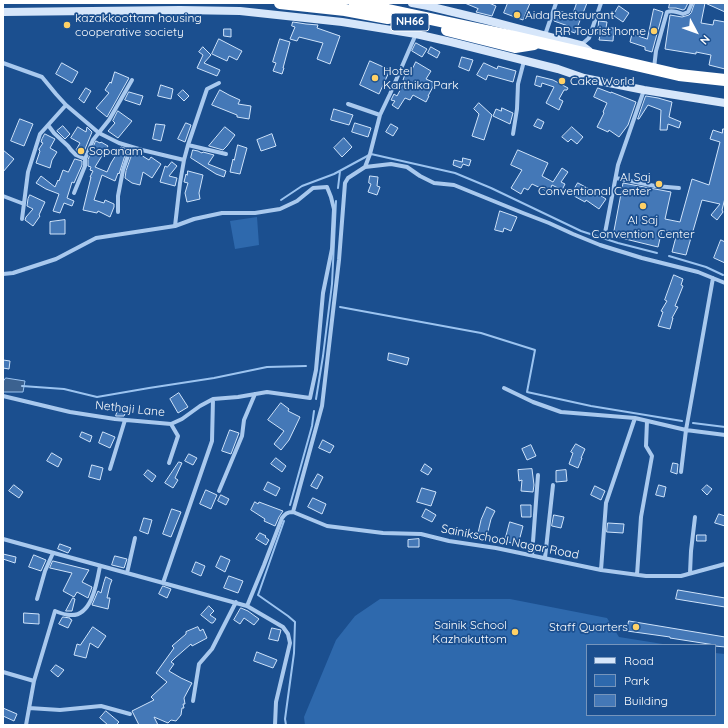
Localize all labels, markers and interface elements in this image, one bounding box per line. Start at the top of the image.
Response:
place label: Aida Restaurant [525,8,614,22]
marker: Aida Restaurant [512,10,522,20]
place label: kazakkoottam housing cooperative society [75,11,202,39]
north arrow [676,12,716,52]
road number: NH66 [391,13,429,31]
marker: kazakkoottam housing cooperative society [62,20,72,30]
place label: RR Tourist home [555,24,646,38]
marker: RR Tourist home [649,26,659,36]
text: N [697,32,713,48]
place label: Hotel Karthika Park [383,64,459,92]
marker: Hotel Karthika Park [370,73,380,83]
place label: Cake World [570,74,635,88]
marker: Cake World [557,76,567,86]
place label: Sopanam [89,144,143,158]
marker: Sopanam [76,146,86,156]
place label: Al Saj Conventional Center [538,170,651,198]
marker: Al Saj Conventional Center [654,179,664,189]
marker: Al Saj Convention Center [638,201,648,211]
place label: Al Saj Convention Center [591,213,695,241]
street label: Nethaji Lane [94,398,166,420]
street label: Sainikschool Nagar Road [440,522,580,562]
place label: Sainik School Kazhakuttom [432,618,507,646]
place label: Staff Quarters [549,620,628,634]
marker: Staff Quarters [631,622,641,632]
marker: Sainik School Kazhakuttom [510,627,520,637]
legend [586,644,716,716]
text: Road [624,653,654,668]
text: Park [624,673,649,688]
text: Building [624,693,668,708]

